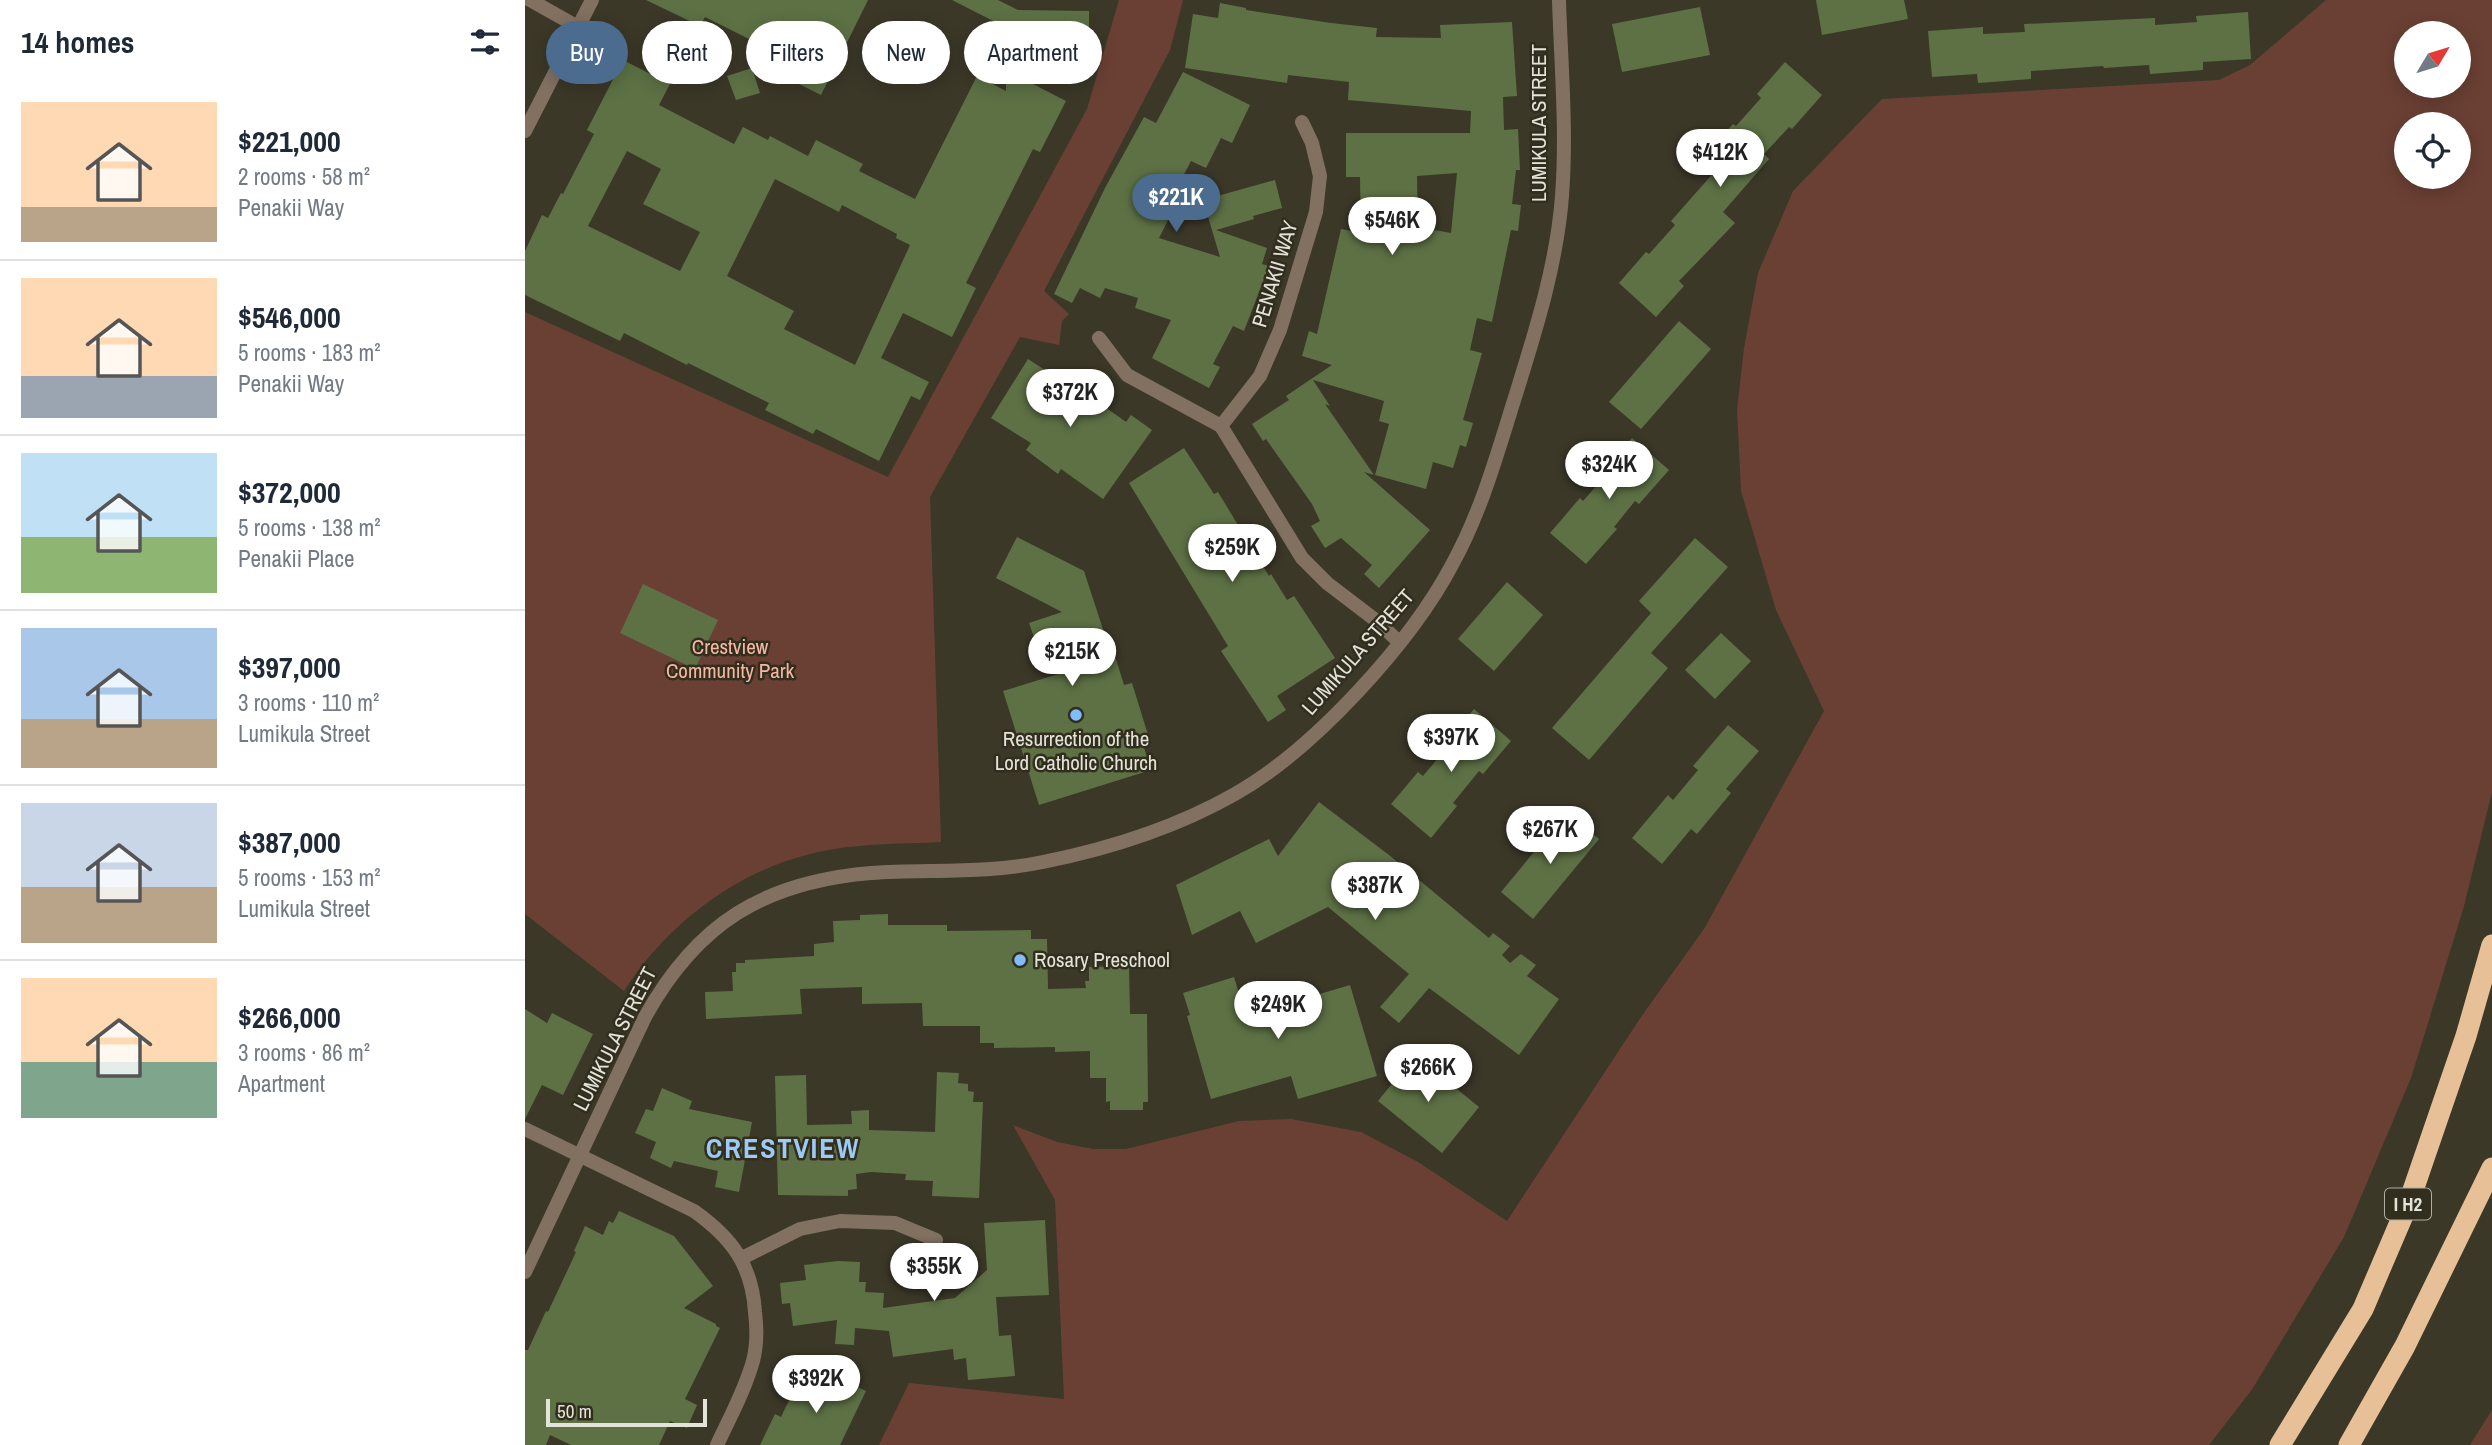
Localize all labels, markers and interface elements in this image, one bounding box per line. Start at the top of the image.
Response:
chip: Buy [546,21,628,84]
chip: Rent [642,21,732,84]
chip: Filters [746,21,848,84]
chip: New [862,21,950,84]
chip: Apartment [964,21,1102,84]
north arrow [2394,21,2471,98]
map controls [2394,21,2471,189]
text: 14 homes [21,22,135,62]
icon: filters [466,23,504,61]
street label: LUMIKULA STREET [1524,44,1553,202]
button: locate [2394,112,2471,189]
text: $221,000 [238,121,341,161]
icon: home [77,130,161,214]
pin: $412K [1671,130,1769,189]
text: $412K [1692,136,1748,167]
text: 2 rooms · 58 m² [238,161,370,192]
pin: $221K [1127,174,1225,234]
text: $221K [1148,181,1204,212]
text: Penakii Way [238,192,344,223]
pin: $546K [1343,198,1441,257]
text: $546K [1364,204,1420,235]
street label: PENAKII WAY [1245,216,1305,331]
text: $546,000 [238,297,341,337]
icon: home [77,306,161,390]
text: 5 rooms · 183 m² [238,337,381,368]
text: Penakii Way [238,368,344,399]
pin: $372K [1021,370,1119,429]
text: $372K [1042,376,1098,407]
pin: $324K [1560,442,1658,501]
text: $324K [1581,448,1637,479]
text: $372,000 [238,472,341,512]
icon: home [77,481,161,565]
text: 5 rooms · 138 m² [238,512,381,543]
pin: $259K [1183,524,1281,584]
text: $259K [1204,531,1260,562]
text: Penakii Place [238,543,354,574]
street label: LUMIKULA STREET [1295,582,1421,721]
pin: $215K [1023,628,1121,688]
park label: Crestview Community Park [666,632,794,685]
text: $215K [1044,635,1100,666]
text: $397,000 [238,647,341,687]
icon: home [77,656,161,740]
text: 3 rooms · 110 m² [238,687,379,718]
marker: Resurrection of the Lord Catholic Church [1068,707,1084,723]
pin: $397K [1402,714,1500,774]
text: Lumikula Street [238,718,370,749]
text: $397K [1423,721,1479,752]
place label: Resurrection of the Lord Catholic Church [995,724,1157,777]
pin: $267K [1501,806,1599,866]
text: $267K [1522,813,1578,844]
text: $387,000 [238,822,341,862]
icon: home [77,831,161,915]
text: 5 rooms · 153 m² [238,862,381,893]
pin: $387K [1326,862,1424,922]
text: $387K [1347,869,1403,900]
text: Lumikula Street [238,893,370,924]
place label: Rosary Preschool [1034,945,1170,974]
marker: Rosary Preschool [1012,952,1028,968]
street label: LUMIKULA STREET [566,961,664,1116]
pin: $249K [1229,982,1327,1041]
text: $249K [1250,988,1306,1019]
text: $266,000 [238,997,341,1037]
icon: home [77,1006,161,1090]
text: 3 rooms · 86 m² [238,1037,370,1068]
pin: $266K [1379,1044,1477,1104]
text: $266K [1400,1051,1456,1082]
text: Apartment [238,1068,325,1099]
district label: CRESTVIEW [706,1129,860,1167]
road number: I H2 [2385,1188,2431,1220]
pin: $355K [885,1244,983,1303]
text: $355K [906,1250,962,1281]
pin: $392K [767,1356,865,1415]
text: $392K [788,1362,844,1393]
scale bar [546,1396,707,1428]
text: 50 m [557,1398,592,1424]

